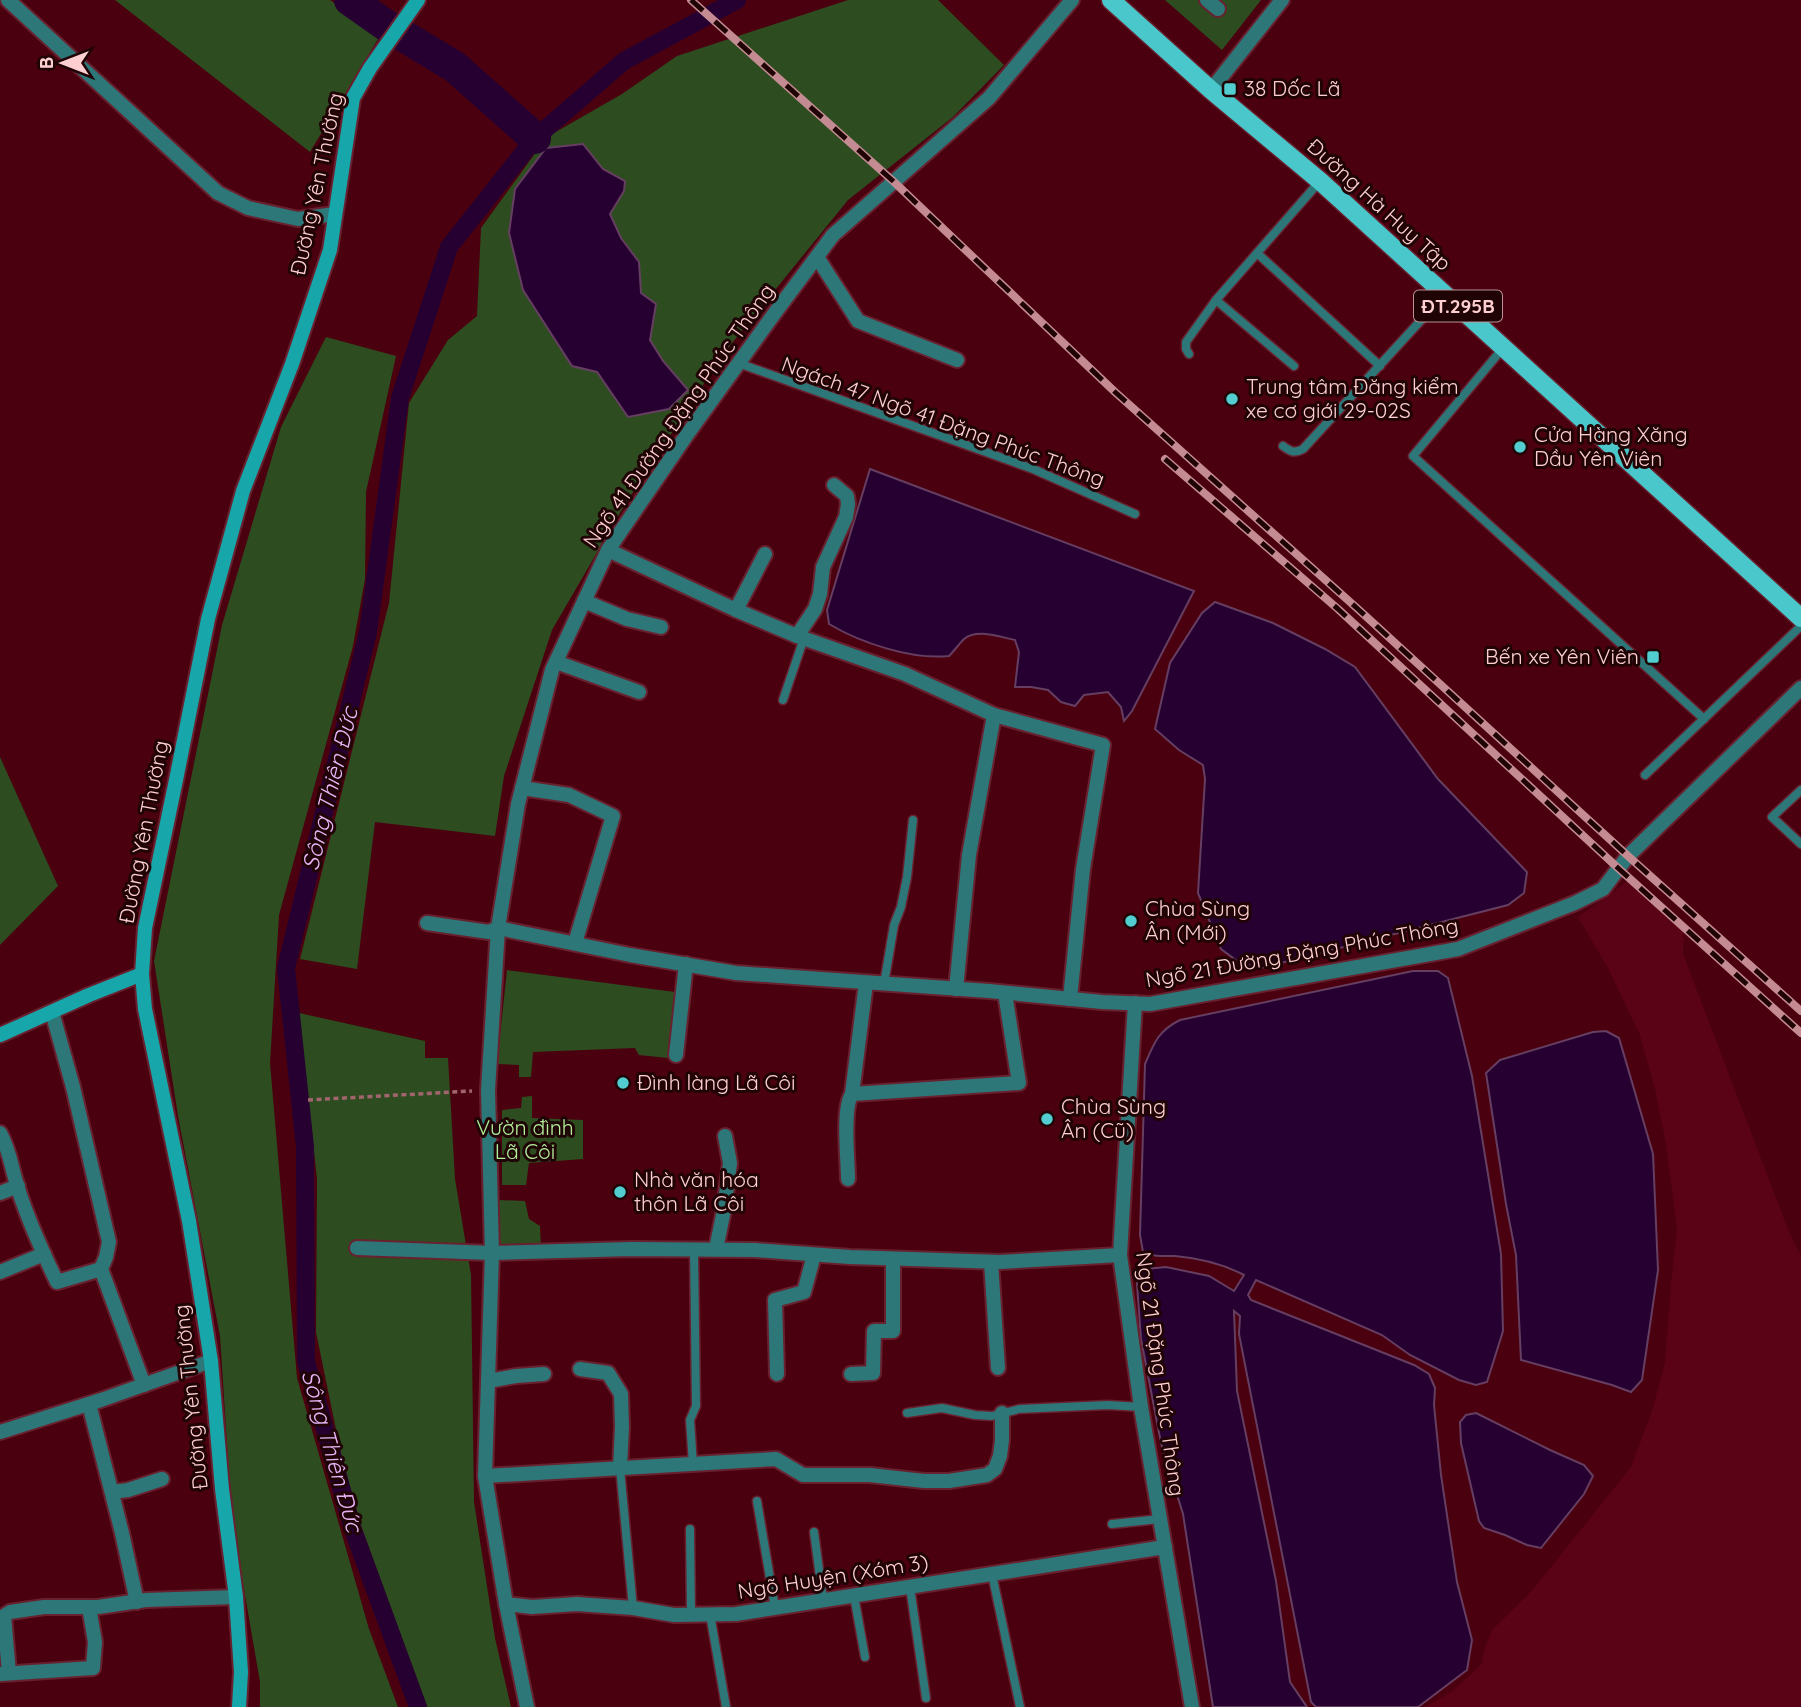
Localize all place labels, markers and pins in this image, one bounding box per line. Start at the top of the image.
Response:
place label: 38 Dốc Lã [1244,75,1340,101]
marker: 38 Dốc Lã [1222,81,1238,97]
place label: Trung tâm Đăng kiểm xe cơ giới 29-02S [1246,373,1459,423]
marker: Trung tâm Đăng kiểm xe cơ giới 29-02S [1224,391,1240,407]
place label: Cửa Hàng Xăng Dầu Yên Viên [1534,421,1688,471]
marker: Cửa Hàng Xăng Dầu Yên Viên [1512,439,1528,455]
place label: Bến xe Yên Viên [1485,643,1639,669]
marker: Bến xe Yên Viên [1645,649,1661,665]
place label: Chùa Sùng Ân (Mới) [1145,895,1250,945]
marker: Chùa Sùng Ân (Mới) [1123,913,1139,929]
place label: Đình làng Lã Côi [637,1069,795,1095]
marker: Đình làng Lã Côi [615,1075,631,1091]
place label: Chùa Sùng Ân (Cũ) [1061,1093,1166,1143]
marker: Chùa Sùng Ân (Cũ) [1039,1111,1055,1127]
place label: Nhà văn hóa thôn Lã Côi [634,1166,759,1216]
marker: Nhà văn hóa thôn Lã Côi [612,1184,628,1200]

